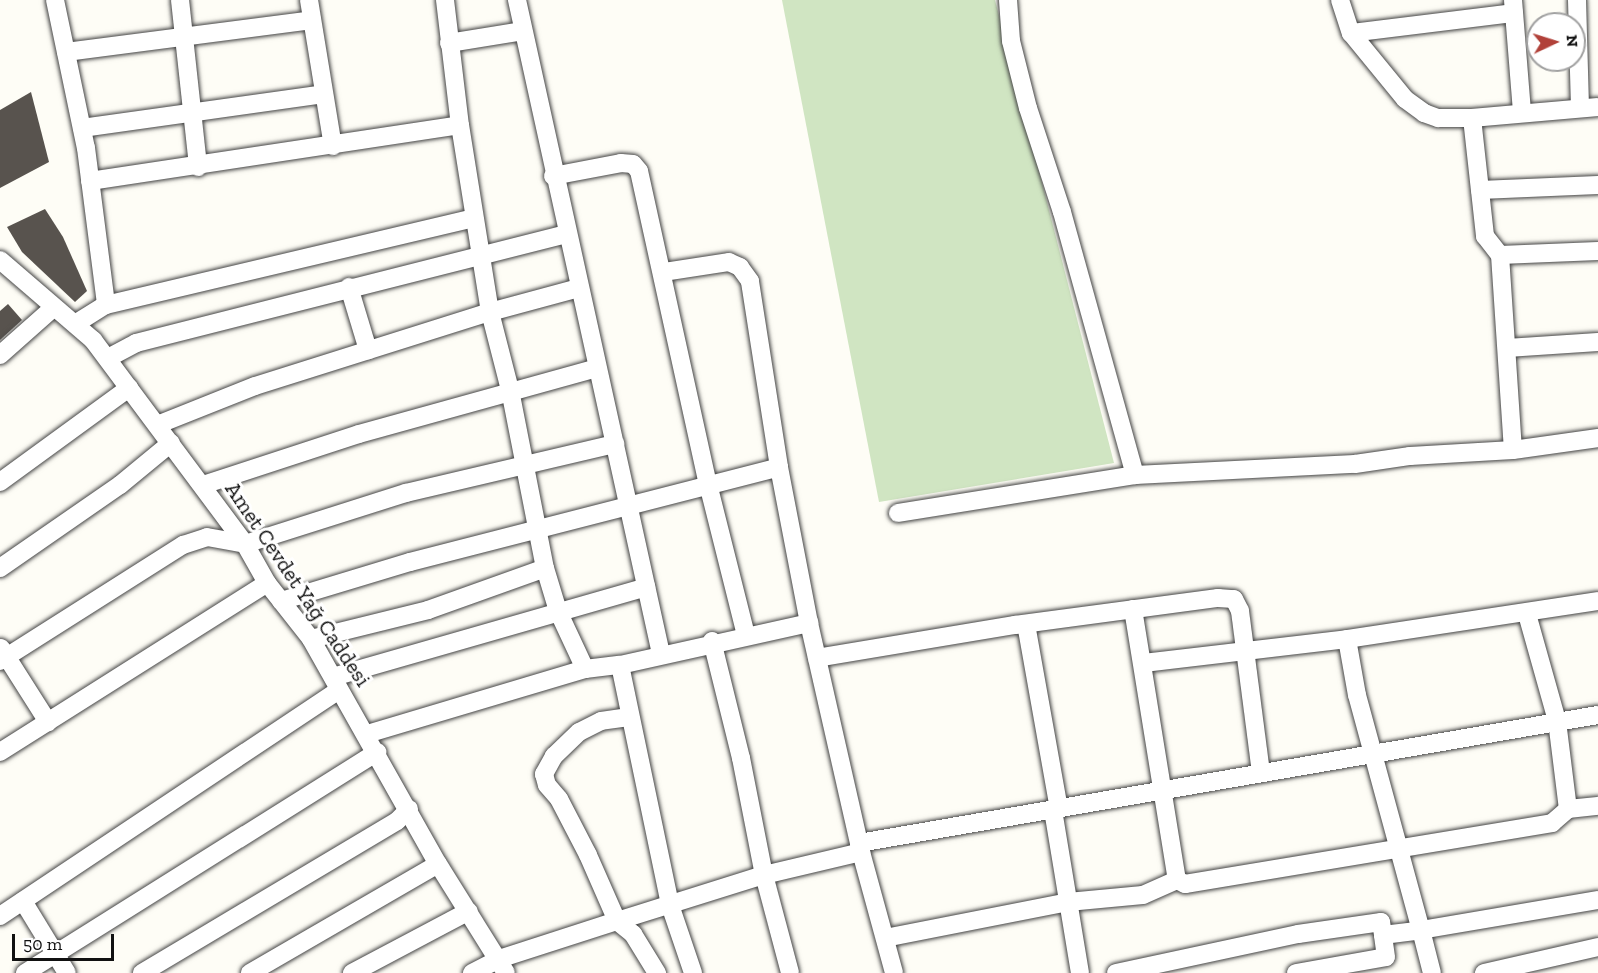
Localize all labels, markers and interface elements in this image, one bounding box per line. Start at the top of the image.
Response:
north arrow [1526,12,1586,72]
text: N [1563,34,1582,48]
street label: Amet Cevdet Yağ Caddesi [219,476,377,692]
scale bar [15,922,117,960]
text: 50 m [23,933,62,955]

